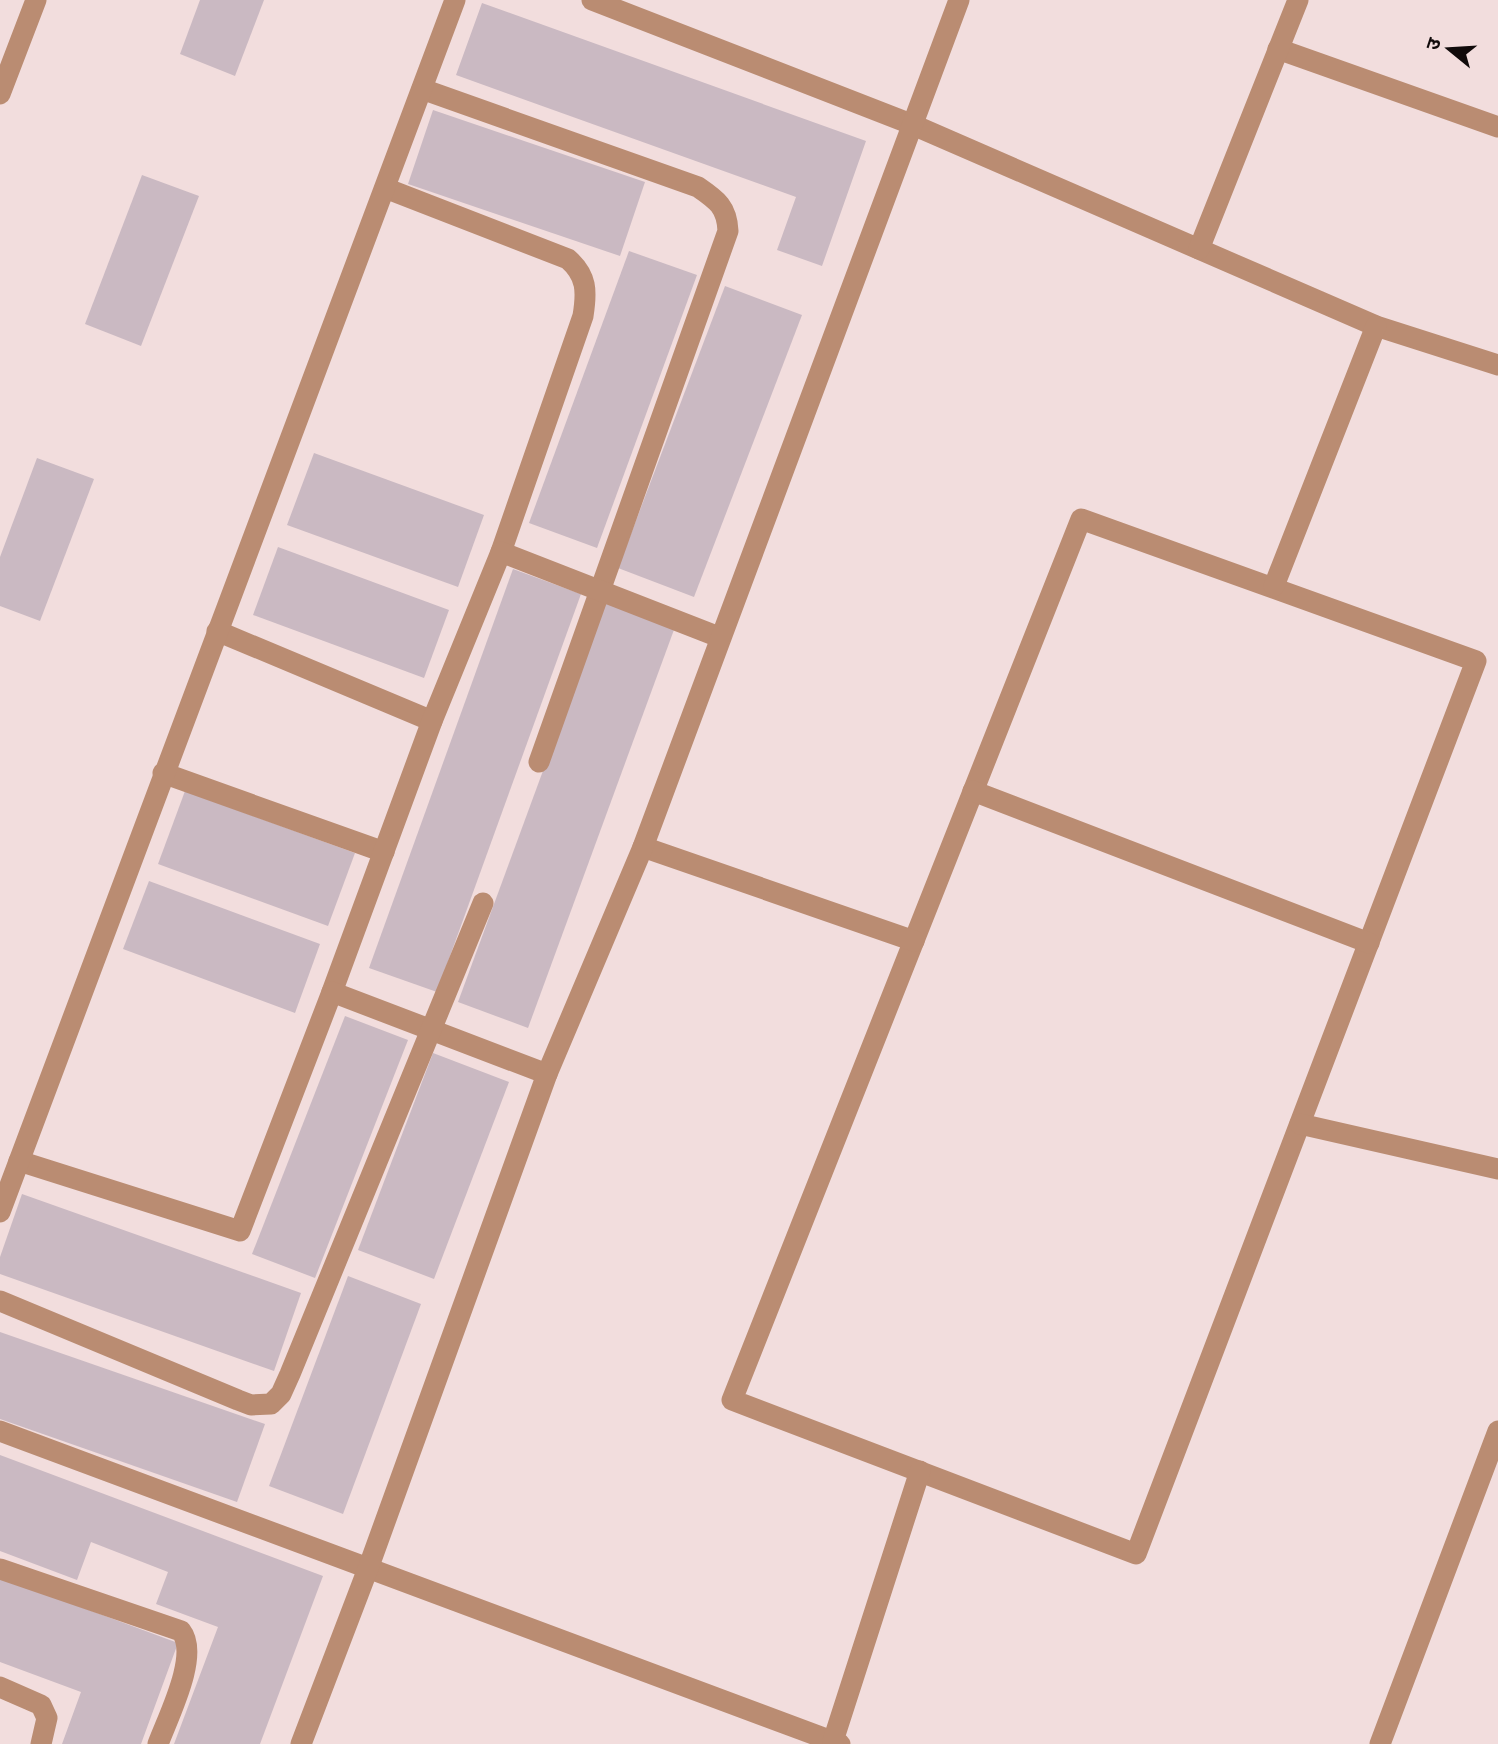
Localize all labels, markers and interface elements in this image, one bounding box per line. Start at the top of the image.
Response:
north arrow [1414,14,1484,84]
text: उ [1419,34,1446,53]

